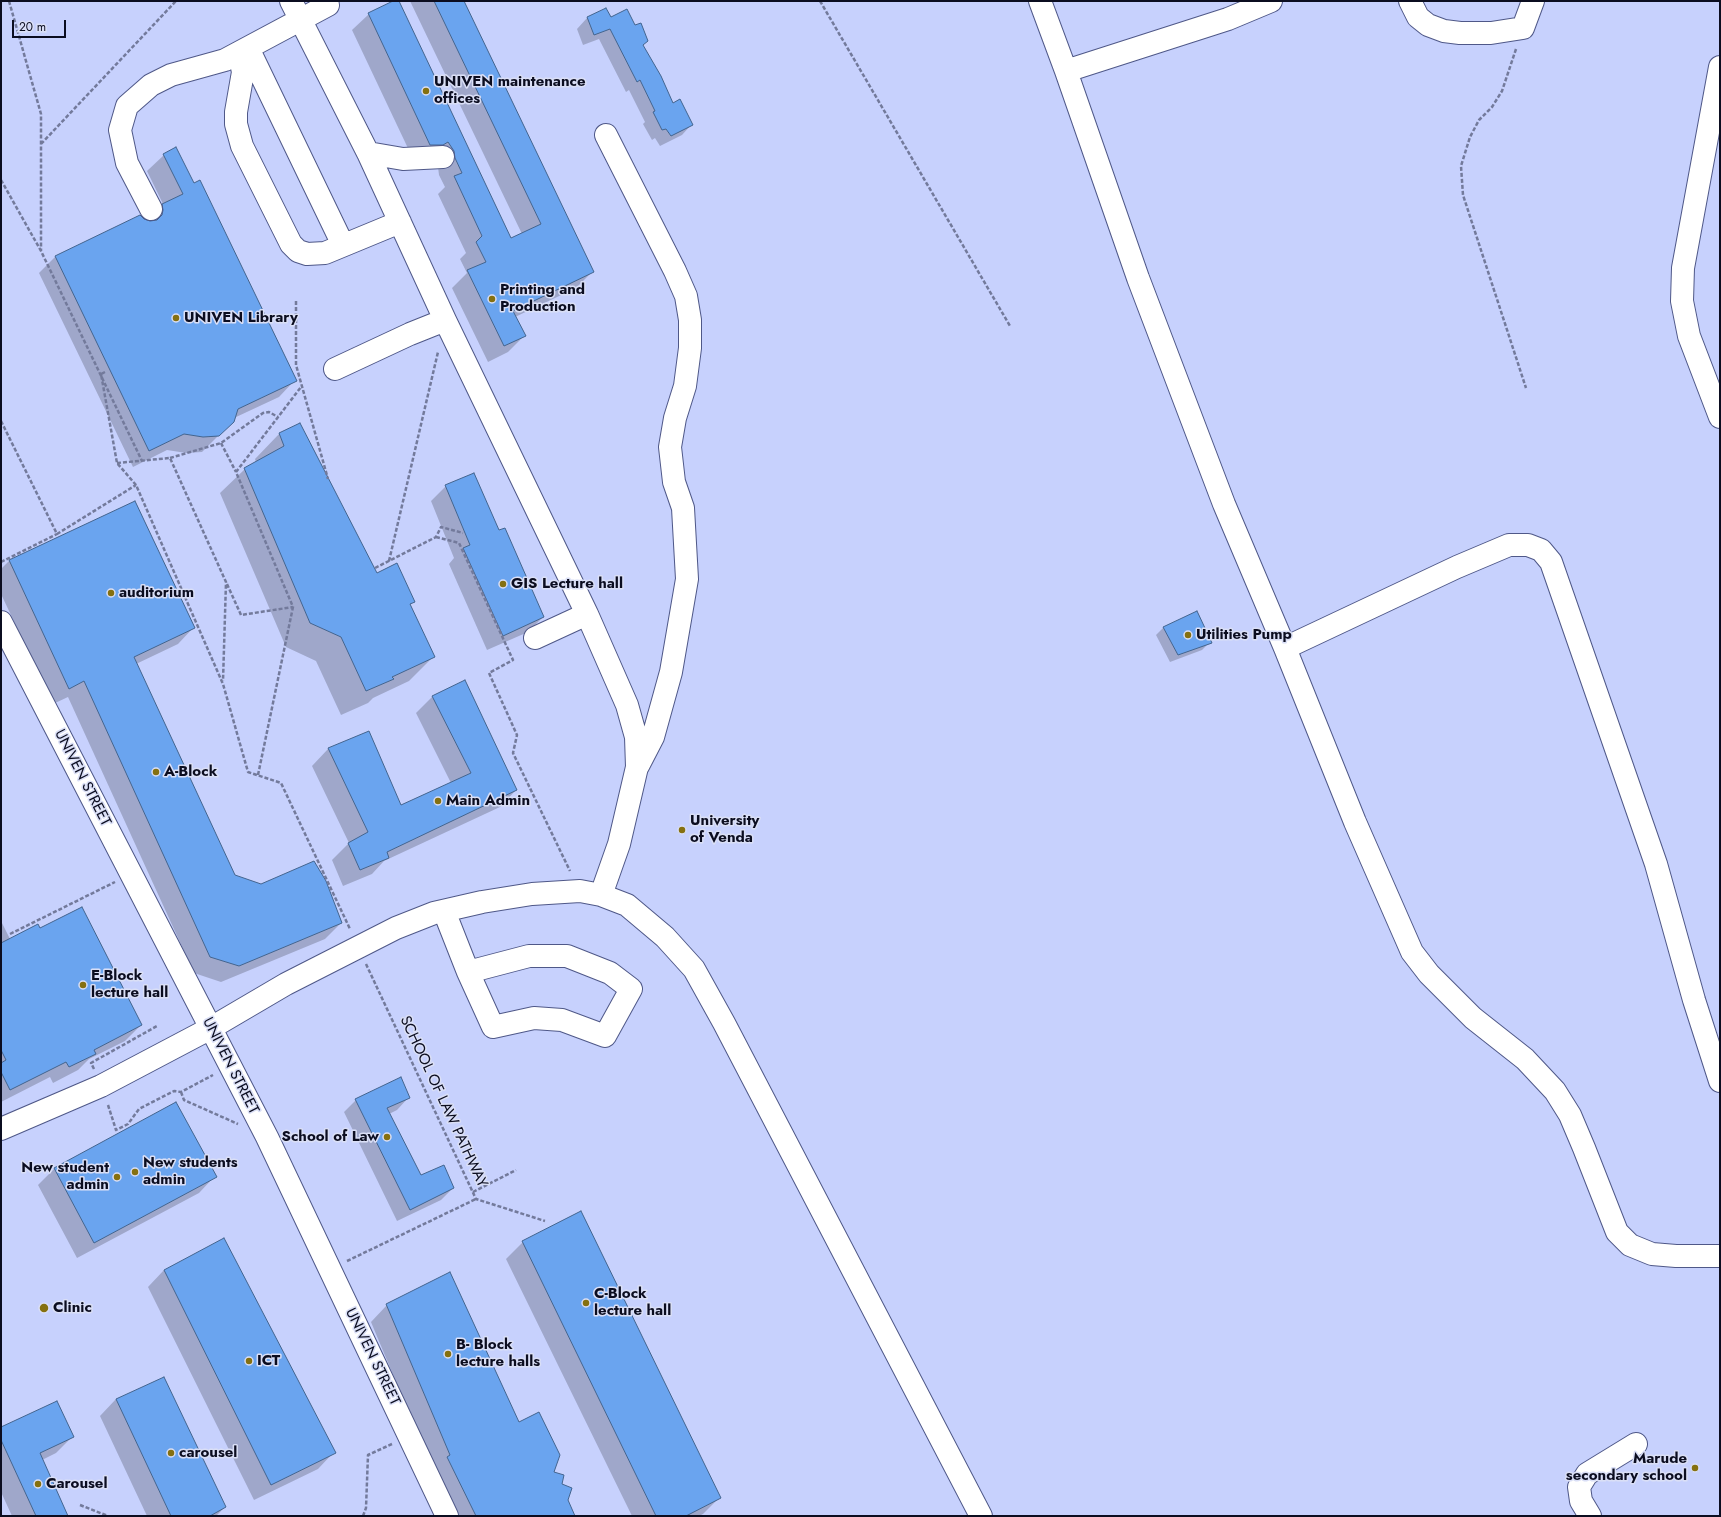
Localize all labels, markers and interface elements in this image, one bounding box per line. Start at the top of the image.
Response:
scale bar [14,12,68,38]
text: 20 m [19,18,46,36]
place label: UNIVEN maintenance offices [434,73,586,108]
marker: UNIVEN maintenance offices [421,86,431,96]
place label: Printing and Production [500,281,585,316]
marker: Printing and Production [487,294,497,304]
place label: UNIVEN Library [184,309,298,327]
marker: UNIVEN Library [171,313,181,323]
place label: GIS Lecture hall [511,575,623,593]
marker: GIS Lecture hall [498,579,508,589]
place label: auditorium [119,584,194,602]
marker: auditorium [106,588,116,598]
place label: Utilities Pump [1196,626,1292,644]
marker: Utilities Pump [1183,630,1193,640]
street label: UNIVEN STREET [50,727,114,829]
place label: A-Block [164,763,217,781]
marker: A-Block [151,767,161,777]
place label: Main Admin [446,792,530,810]
marker: Main Admin [433,796,443,806]
place label: University of Venda [690,812,759,847]
marker: University of Venda [677,825,687,835]
place label: E-Block lecture hall [91,967,168,1002]
marker: E-Block lecture hall [78,980,88,990]
street label: SCHOOL OF LAW PATHWAY [395,1013,491,1191]
street label: UNIVEN STREET [198,1015,262,1117]
place label: School of Law [282,1128,379,1146]
marker: School of Law [382,1132,392,1142]
place label: New students admin [143,1154,238,1189]
place label: New student admin [21,1159,109,1194]
marker: New students admin [130,1167,140,1177]
marker: New student admin [112,1172,122,1182]
place label: C-Block lecture hall [594,1285,671,1320]
marker: C-Block lecture hall [581,1298,591,1308]
place label: Clinic [53,1299,92,1317]
marker: Clinic [38,1302,50,1314]
street label: UNIVEN STREET [341,1305,403,1409]
place label: B- Block lecture halls [456,1336,540,1371]
marker: B- Block lecture halls [443,1349,453,1359]
place label: ICT [257,1352,280,1370]
marker: ICT [244,1356,254,1366]
place label: carousel [179,1444,237,1462]
marker: carousel [166,1448,176,1458]
place label: Marude secondary school [1566,1450,1687,1485]
marker: Marude secondary school [1690,1463,1700,1473]
place label: Carousel [46,1475,107,1493]
marker: Carousel [33,1479,43,1489]

